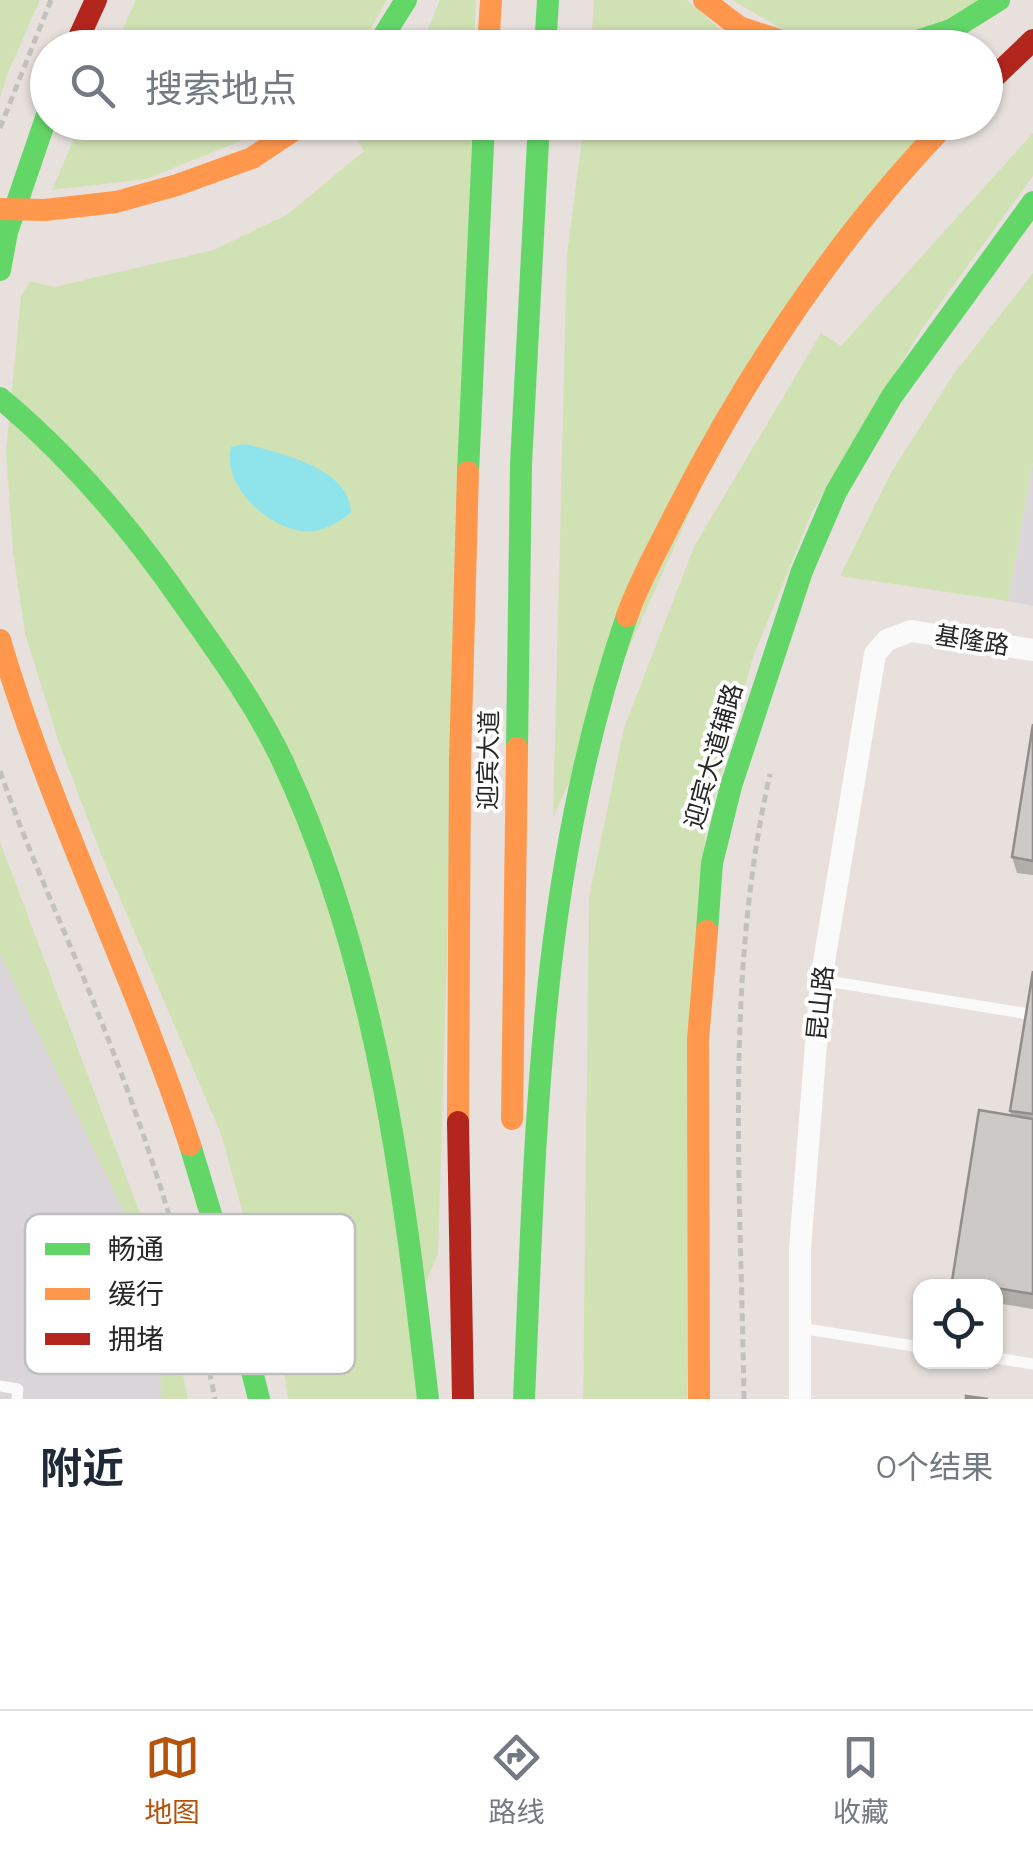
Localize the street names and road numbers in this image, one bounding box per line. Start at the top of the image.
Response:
street label: 基隆路 [933,619,1011,661]
street label: 迎宾大道辅路 [678,680,748,832]
street label: 迎宾大道 [472,710,504,810]
street label: 昆山路 [801,964,839,1042]

